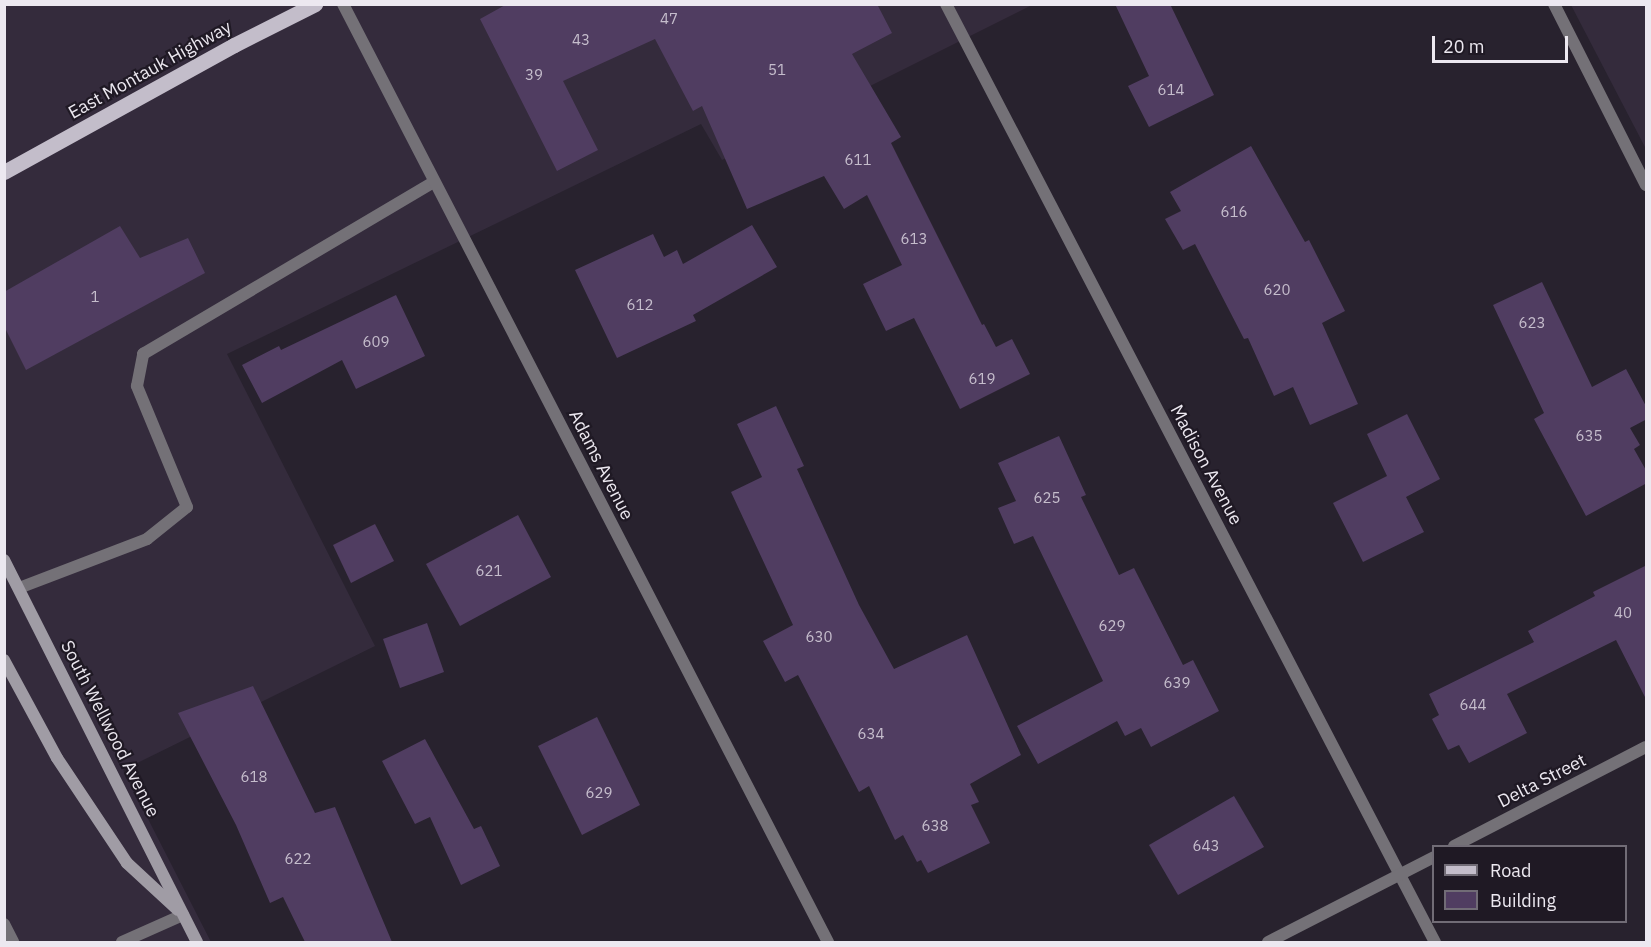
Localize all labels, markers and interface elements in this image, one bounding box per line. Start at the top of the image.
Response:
house number: 47 [660,10,678,28]
street label: East Montauk Highway [65,16,235,124]
scale bar [1435,24,1572,62]
house number: 43 [572,31,590,49]
text: 20 m [1443,35,1485,58]
house number: 51 [768,61,786,79]
house number: 39 [525,66,543,84]
house number: 614 [1158,81,1184,99]
house number: 611 [845,151,871,169]
house number: 616 [1221,203,1247,221]
house number: 613 [901,230,927,248]
house number: 620 [1264,281,1290,299]
house number: 1 [91,288,99,306]
house number: 612 [627,296,653,314]
house number: 623 [1519,314,1545,332]
house number: 609 [363,333,389,351]
house number: 619 [969,370,995,388]
street label: Madison Avenue [1165,401,1247,529]
street label: Adams Avenue [564,406,638,524]
house number: 635 [1576,427,1602,445]
house number: 625 [1034,489,1060,507]
house number: 621 [476,562,502,580]
house number: 40 [1614,604,1632,622]
house number: 629 [1099,617,1125,635]
house number: 630 [806,628,832,646]
street label: South Wellwood Avenue [56,637,164,821]
house number: 639 [1164,674,1190,692]
house number: 644 [1460,696,1486,714]
house number: 634 [858,725,884,743]
street label: Delta Street [1494,750,1590,812]
house number: 618 [241,768,267,786]
house number: 629 [586,784,612,802]
house number: 638 [922,817,948,835]
house number: 643 [1193,837,1219,855]
legend [1432,845,1627,923]
house number: 622 [285,850,311,868]
text: Road [1490,859,1531,882]
text: Building [1490,889,1556,912]

